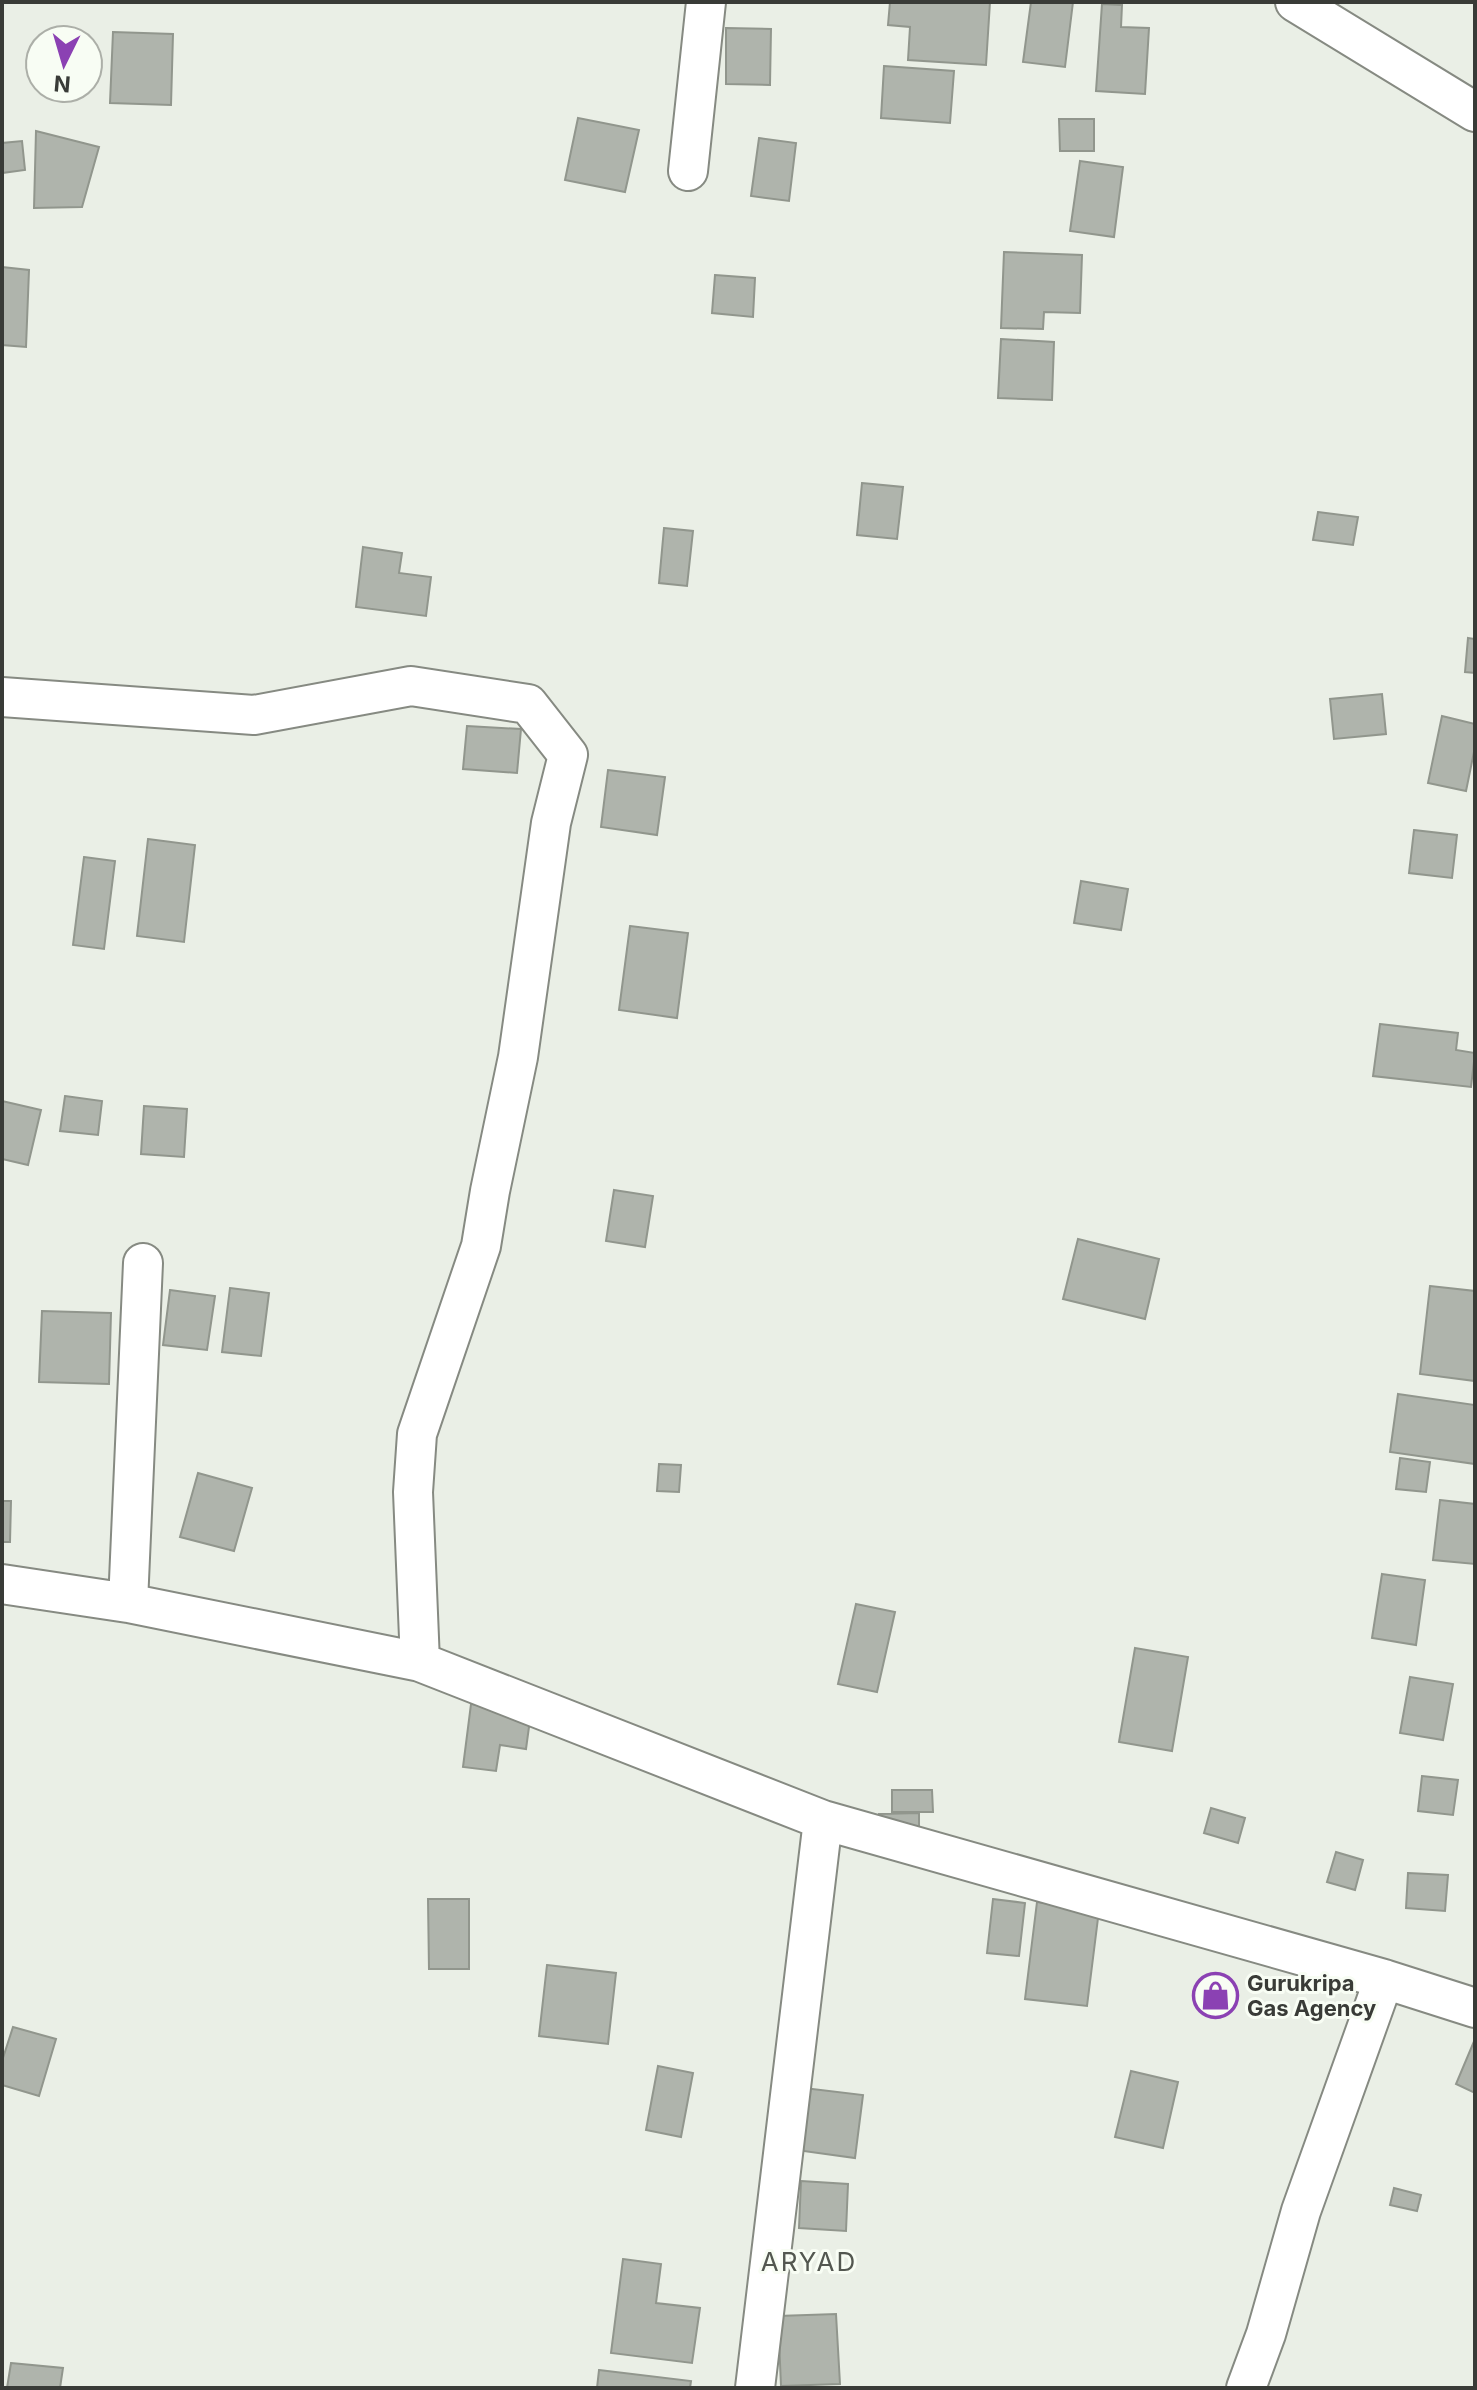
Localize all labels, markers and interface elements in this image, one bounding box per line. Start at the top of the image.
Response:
north arrow [24,24,104,104]
text: N [53,70,72,98]
place label: Gurukripa Gas Agency [1247,1970,1376,2021]
shop icon: Gurukripa Gas Agency [1192,1972,1240,2020]
district label: ARYAD [761,2246,857,2277]

